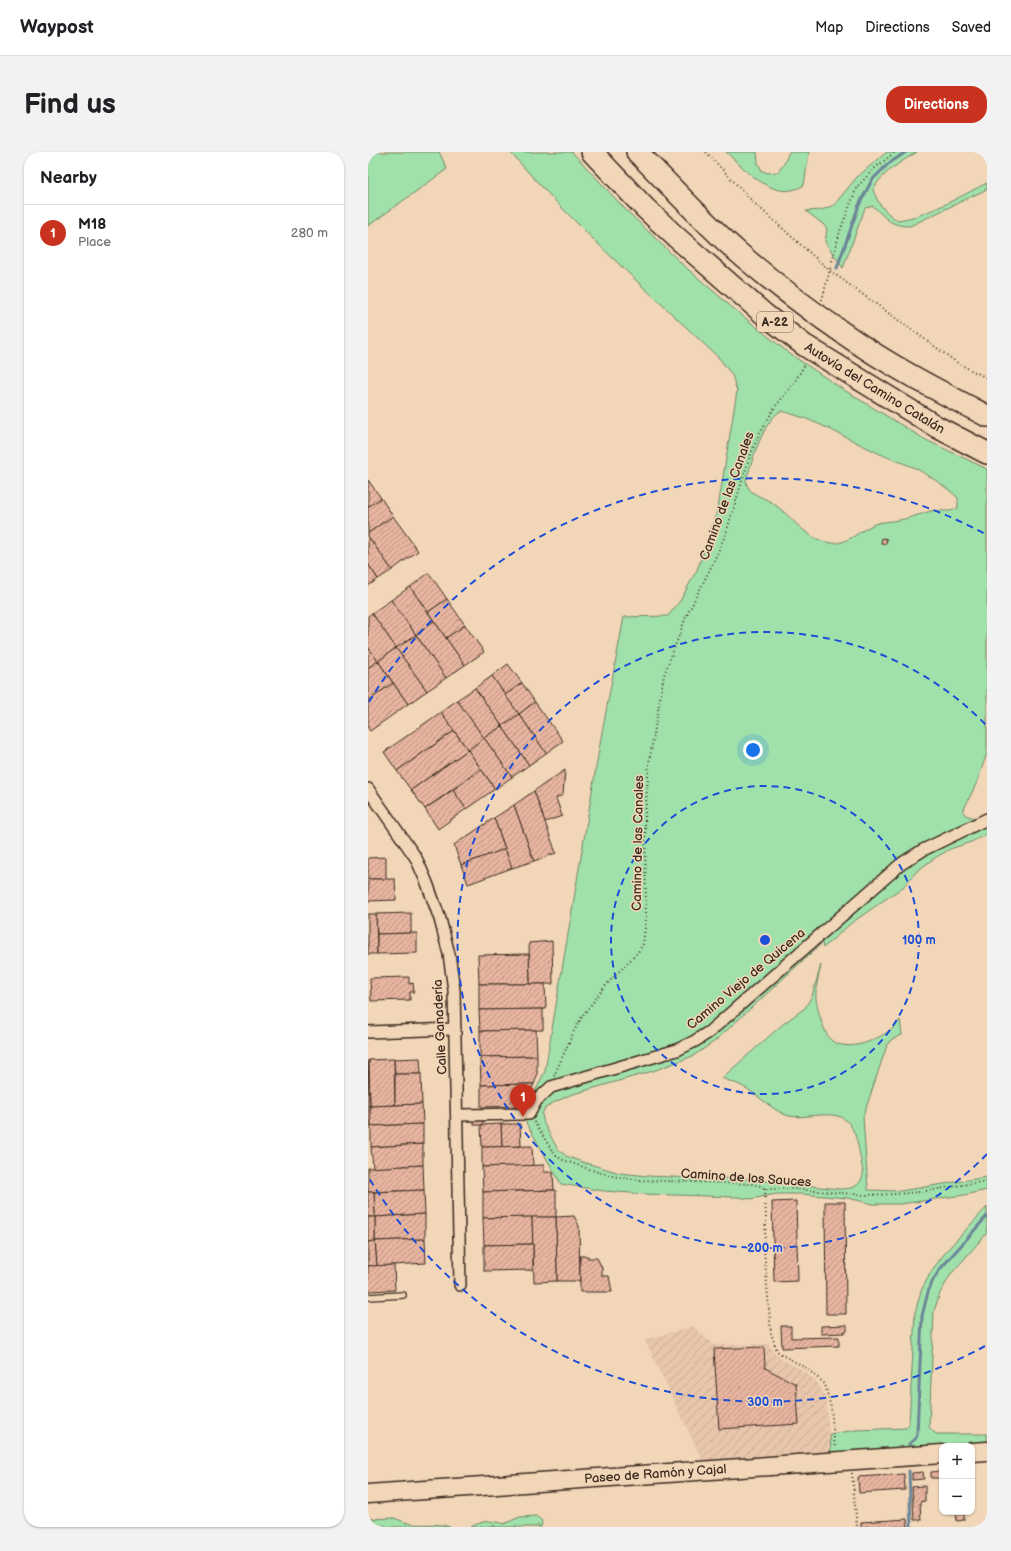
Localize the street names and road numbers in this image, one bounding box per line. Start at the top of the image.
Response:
road number: A-22 [757,312,793,332]
street label: Autovía del Camino Catalán [802,339,947,438]
street label: Camino de las Canales [696,429,758,562]
street label: Camino de las Canales [629,774,647,911]
street label: Camino Viejo de Quicena [684,925,808,1033]
street label: Calle Ganadería [430,979,450,1075]
street label: Camino de los Sauces [680,1165,812,1191]
street label: Paseo de Ramón y Cajal [584,1461,727,1487]

